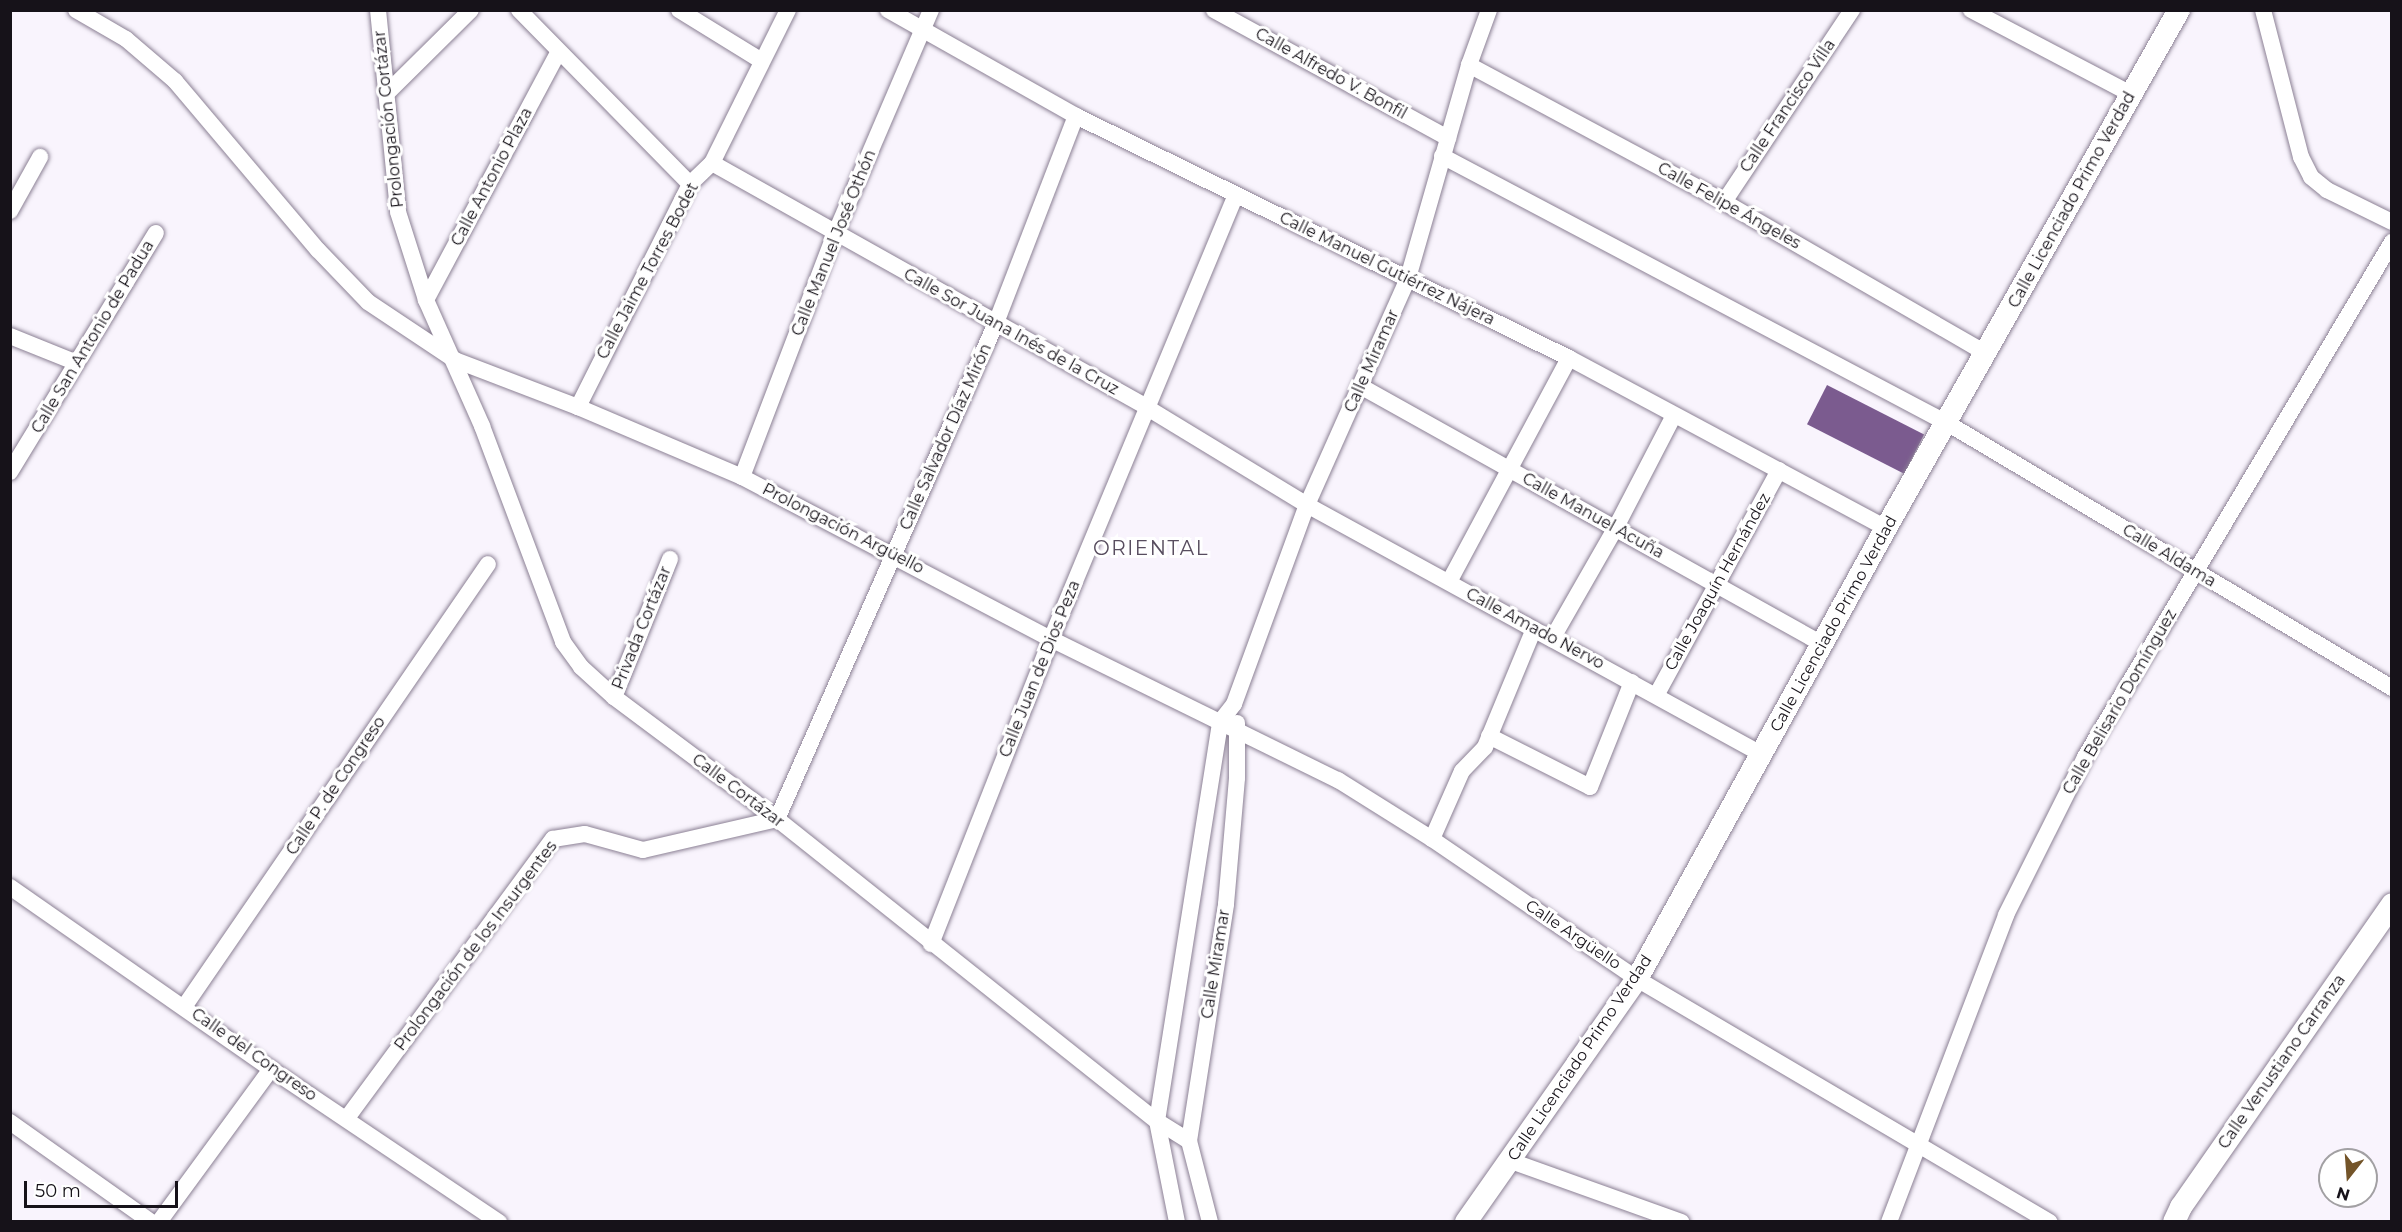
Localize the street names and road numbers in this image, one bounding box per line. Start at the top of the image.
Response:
street label: Calle Alfredo V. Bonfil [1252,24,1410,124]
street label: Prolongación Cortázar [370,29,408,209]
street label: Calle Francisco Villa [1736,36,1840,176]
street label: Calle Licenciado Primo Verdad [2004,89,2140,311]
street label: Calle Antonio Plaza [447,105,537,249]
street label: Calle Manuel José Othón [788,147,880,339]
street label: Calle Felipe Ángeles [1654,159,1804,253]
street label: Calle Jaime Torres Bodet [593,179,703,363]
street label: Calle Manuel Gutiérrez Nájera [1276,208,1498,330]
street label: Calle San Antonio de Padua [28,237,158,437]
street label: Calle Sor Juana Inés de la Cruz [900,265,1122,399]
street label: Calle Miramar [1341,307,1403,415]
street label: Calle Salvador Díaz Mirón [896,341,996,533]
street label: Calle Manuel Acuña [1519,469,1667,563]
street label: Prolongación Argüello [759,480,927,578]
street label: Calle Joaquín Hernández [1661,490,1775,674]
street label: Calle Licenciado Primo Verdad [1766,513,1902,735]
street label: Calle Aldama [2119,521,2219,591]
street label: Privada Cortázar [609,564,675,692]
street label: Calle Juan de Dios Peza [996,578,1084,760]
street label: Calle Amado Nervo [1463,584,1607,674]
street label: Calle Belisario Domínguez [2059,606,2181,798]
street label: Calle P. de Congreso [282,713,390,859]
street label: Calle Cortázar [688,750,788,832]
street label: Prolongación de los Insurgentes [391,837,561,1055]
street label: Calle Argüello [1522,896,1624,974]
street label: Calle Miramar [1198,908,1234,1020]
street label: Calle Licenciado Primo Verdad [1504,951,1656,1165]
street label: Calle Venustiano Carranza [2214,971,2350,1153]
street label: Calle del Congreso [188,1005,320,1105]

